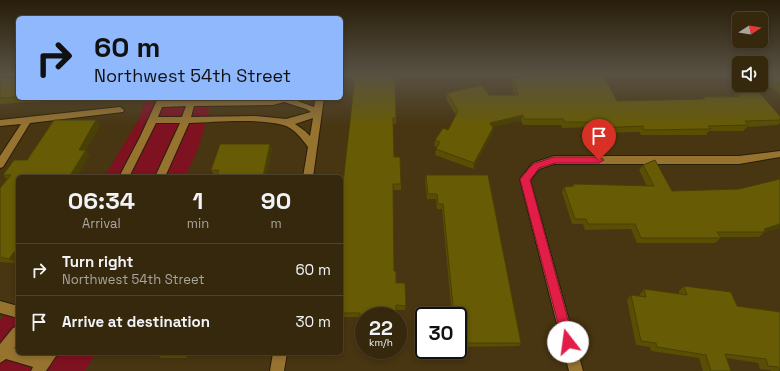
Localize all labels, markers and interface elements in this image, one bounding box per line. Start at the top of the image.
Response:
north arrow [732,12,768,48]
map controls [732,12,768,92]
text: 60 m [94,29,160,65]
icon: right [28,32,80,84]
button: sound [732,56,768,92]
text: Northwest 54th Street [94,64,291,87]
pin [582,119,616,160]
icon: arrive [588,125,610,147]
text: 06:34 [68,185,135,216]
text: 1 [193,185,203,216]
text: 90 [261,185,291,216]
text: Arrival [82,215,121,232]
text: min [187,215,209,232]
text: m [270,215,282,232]
text: Turn right [62,252,133,271]
icon: right [28,259,50,281]
text: 60 m [295,260,331,279]
text: Northwest 54th Street [62,271,204,288]
speed limit sign: 30 [415,307,467,359]
icon: arrive [28,311,50,333]
text: Arrive at destination [62,312,210,331]
text: 30 m [296,312,331,331]
text: 22 [369,315,393,341]
position arrow [547,321,589,363]
text: km/h [369,336,393,349]

